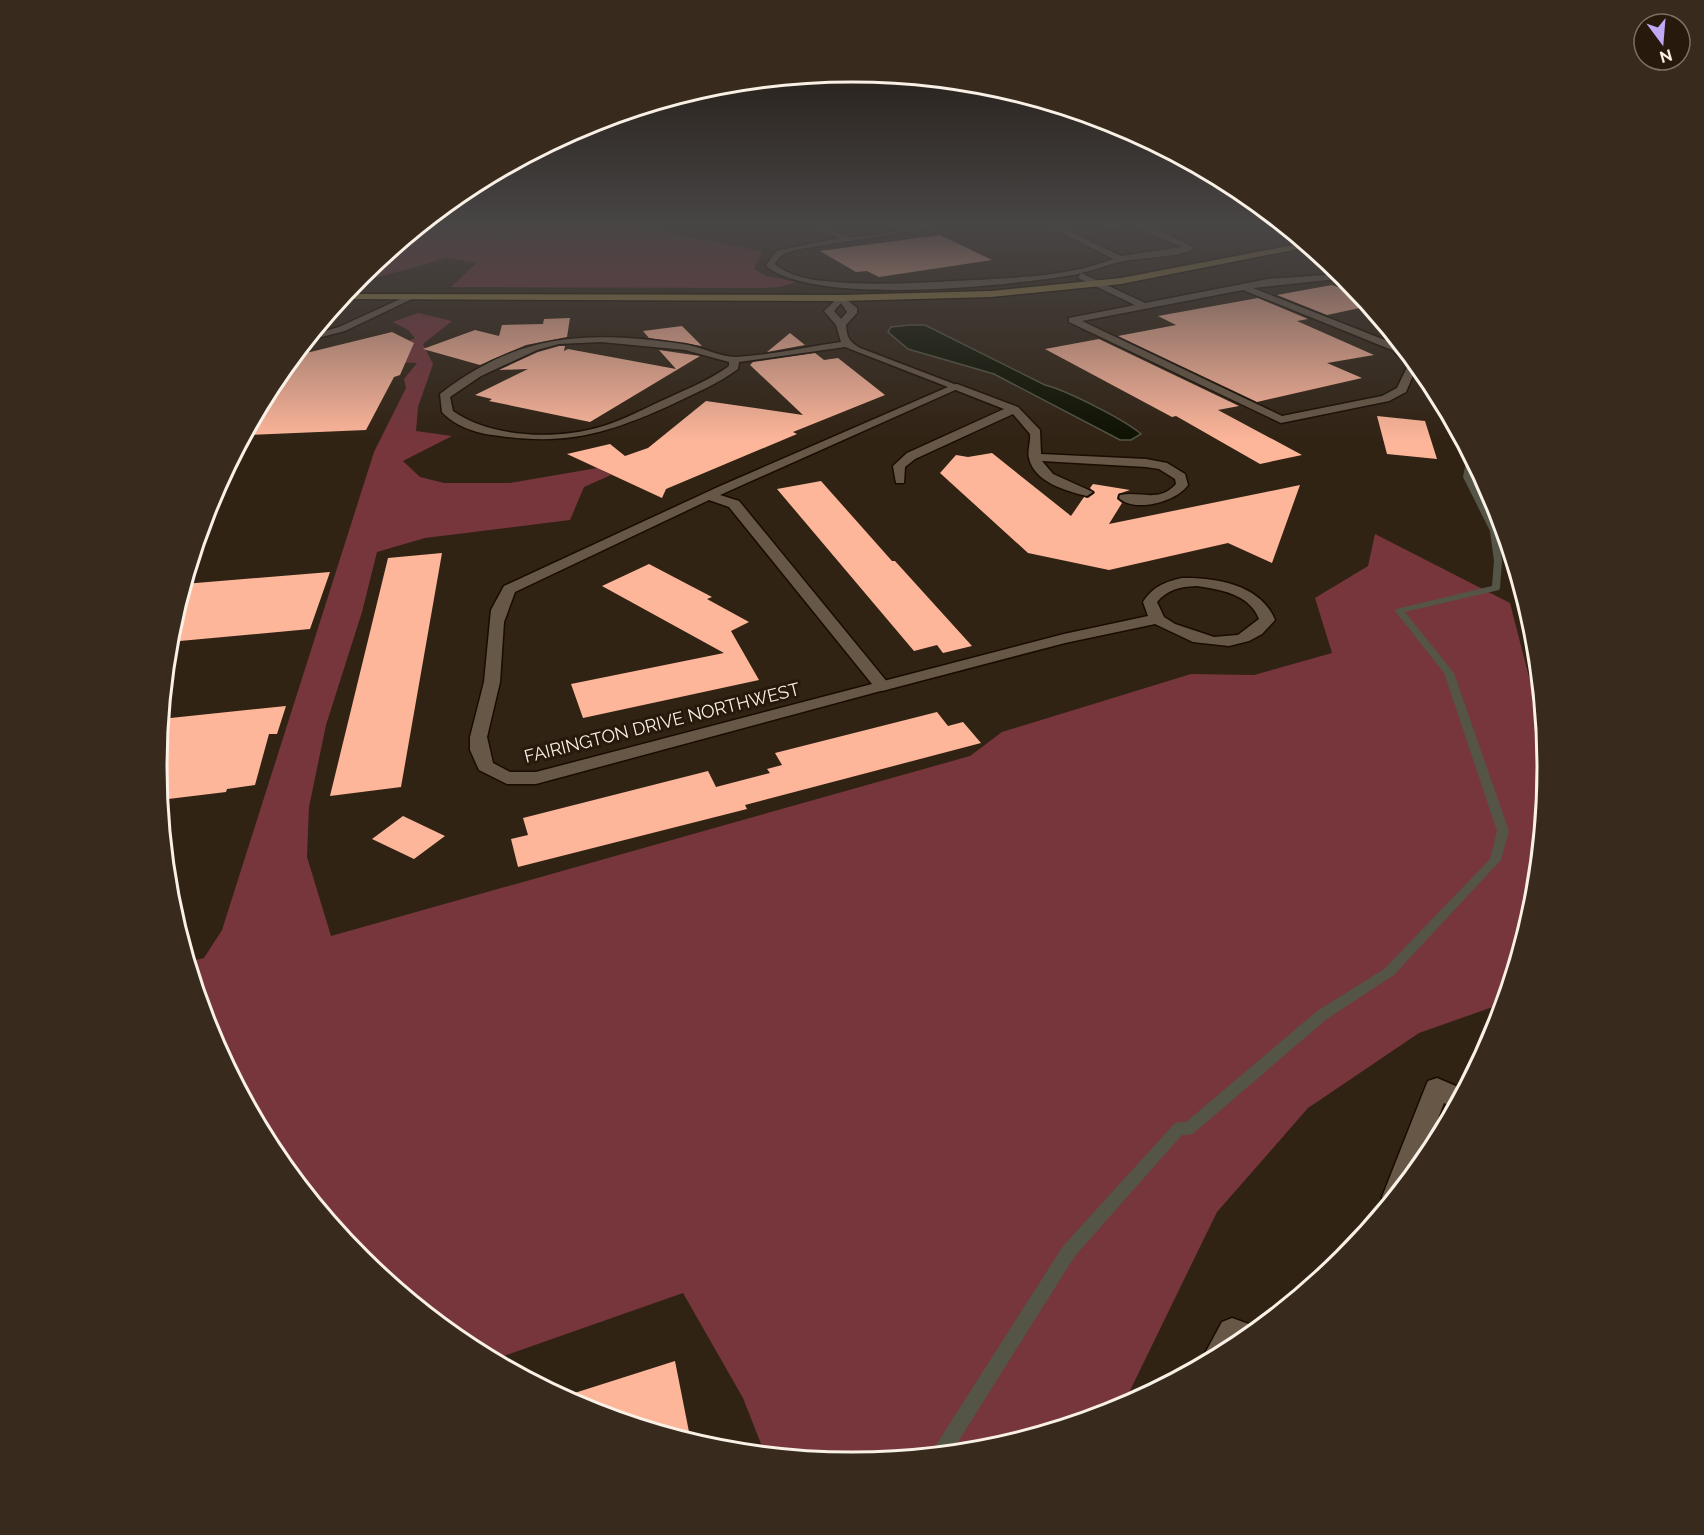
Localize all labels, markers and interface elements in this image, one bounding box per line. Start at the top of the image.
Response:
north arrow [1632,12,1692,72]
text: N [1658,45,1674,67]
street label: FAIRINGTON DRIVE NORTHWEST [522,678,802,767]

